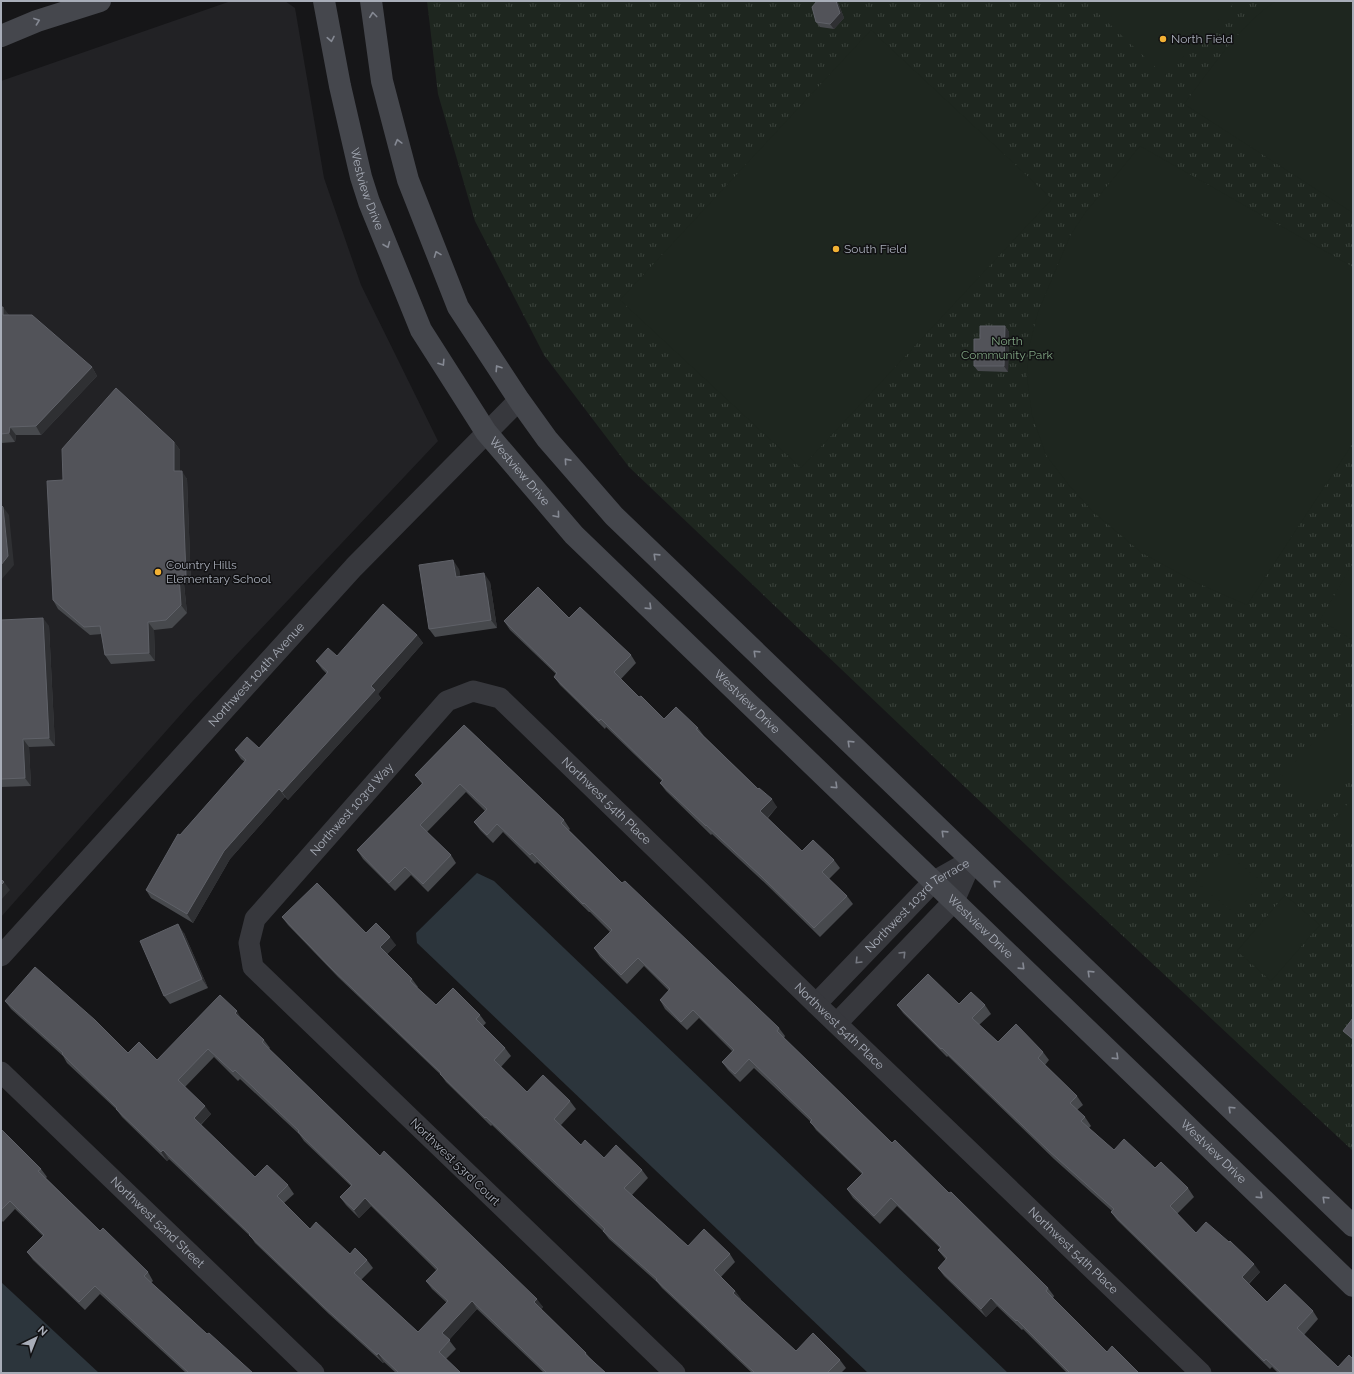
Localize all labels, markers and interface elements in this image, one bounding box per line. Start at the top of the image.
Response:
one-way arrow [369,12,378,18]
one-way arrow [34,18,41,26]
place label: North Field [1171,32,1233,46]
marker: North Field [1158,34,1168,44]
one-way arrow [326,36,335,42]
one-way arrow [394,139,403,146]
street label: Westview Drive [347,146,387,232]
one-way arrow [382,242,390,249]
place label: South Field [844,242,907,256]
marker: South Field [831,244,841,254]
one-way arrow [433,250,441,257]
park label: North Community Park [961,334,1054,362]
one-way arrow [437,358,444,365]
one-way arrow [495,365,503,372]
street label: Westview Drive [486,434,553,508]
one-way arrow [564,459,571,466]
one-way arrow [553,510,560,518]
one-way arrow [653,553,661,561]
place label: Country Hills Elementary School [166,558,272,586]
marker: Country Hills Elementary School [153,567,163,577]
one-way arrow [644,602,652,610]
street label: Northwest 104th Avenue [206,620,307,730]
one-way arrow [753,650,761,657]
street label: Westview Drive [711,667,783,737]
one-way arrow [847,740,855,747]
street label: Northwest 54th Place [559,755,654,847]
street label: Northwest 103rd Way [307,760,397,858]
one-way arrow [830,781,838,789]
one-way arrow [941,830,949,837]
street label: Northwest 103rd Terrace [862,856,972,955]
one-way arrow [993,880,1001,888]
street label: Westview Drive [945,892,1016,961]
one-way arrow [898,952,905,959]
one-way arrow [855,956,863,964]
one-way arrow [1017,962,1025,970]
one-way arrow [1087,970,1095,978]
street label: Northwest 54th Place [792,980,887,1073]
one-way arrow [1111,1052,1119,1060]
one-way arrow [1228,1106,1236,1114]
street label: Northwest 53rd Court [407,1116,503,1208]
street label: Westview Drive [1178,1117,1249,1186]
street label: Northwest 52nd Street [108,1174,207,1271]
one-way arrow [1255,1191,1263,1199]
one-way arrow [1322,1196,1330,1204]
street label: Northwest 54th Place [1025,1204,1121,1297]
north arrow [16,1318,56,1358]
text: N [35,1323,50,1339]

